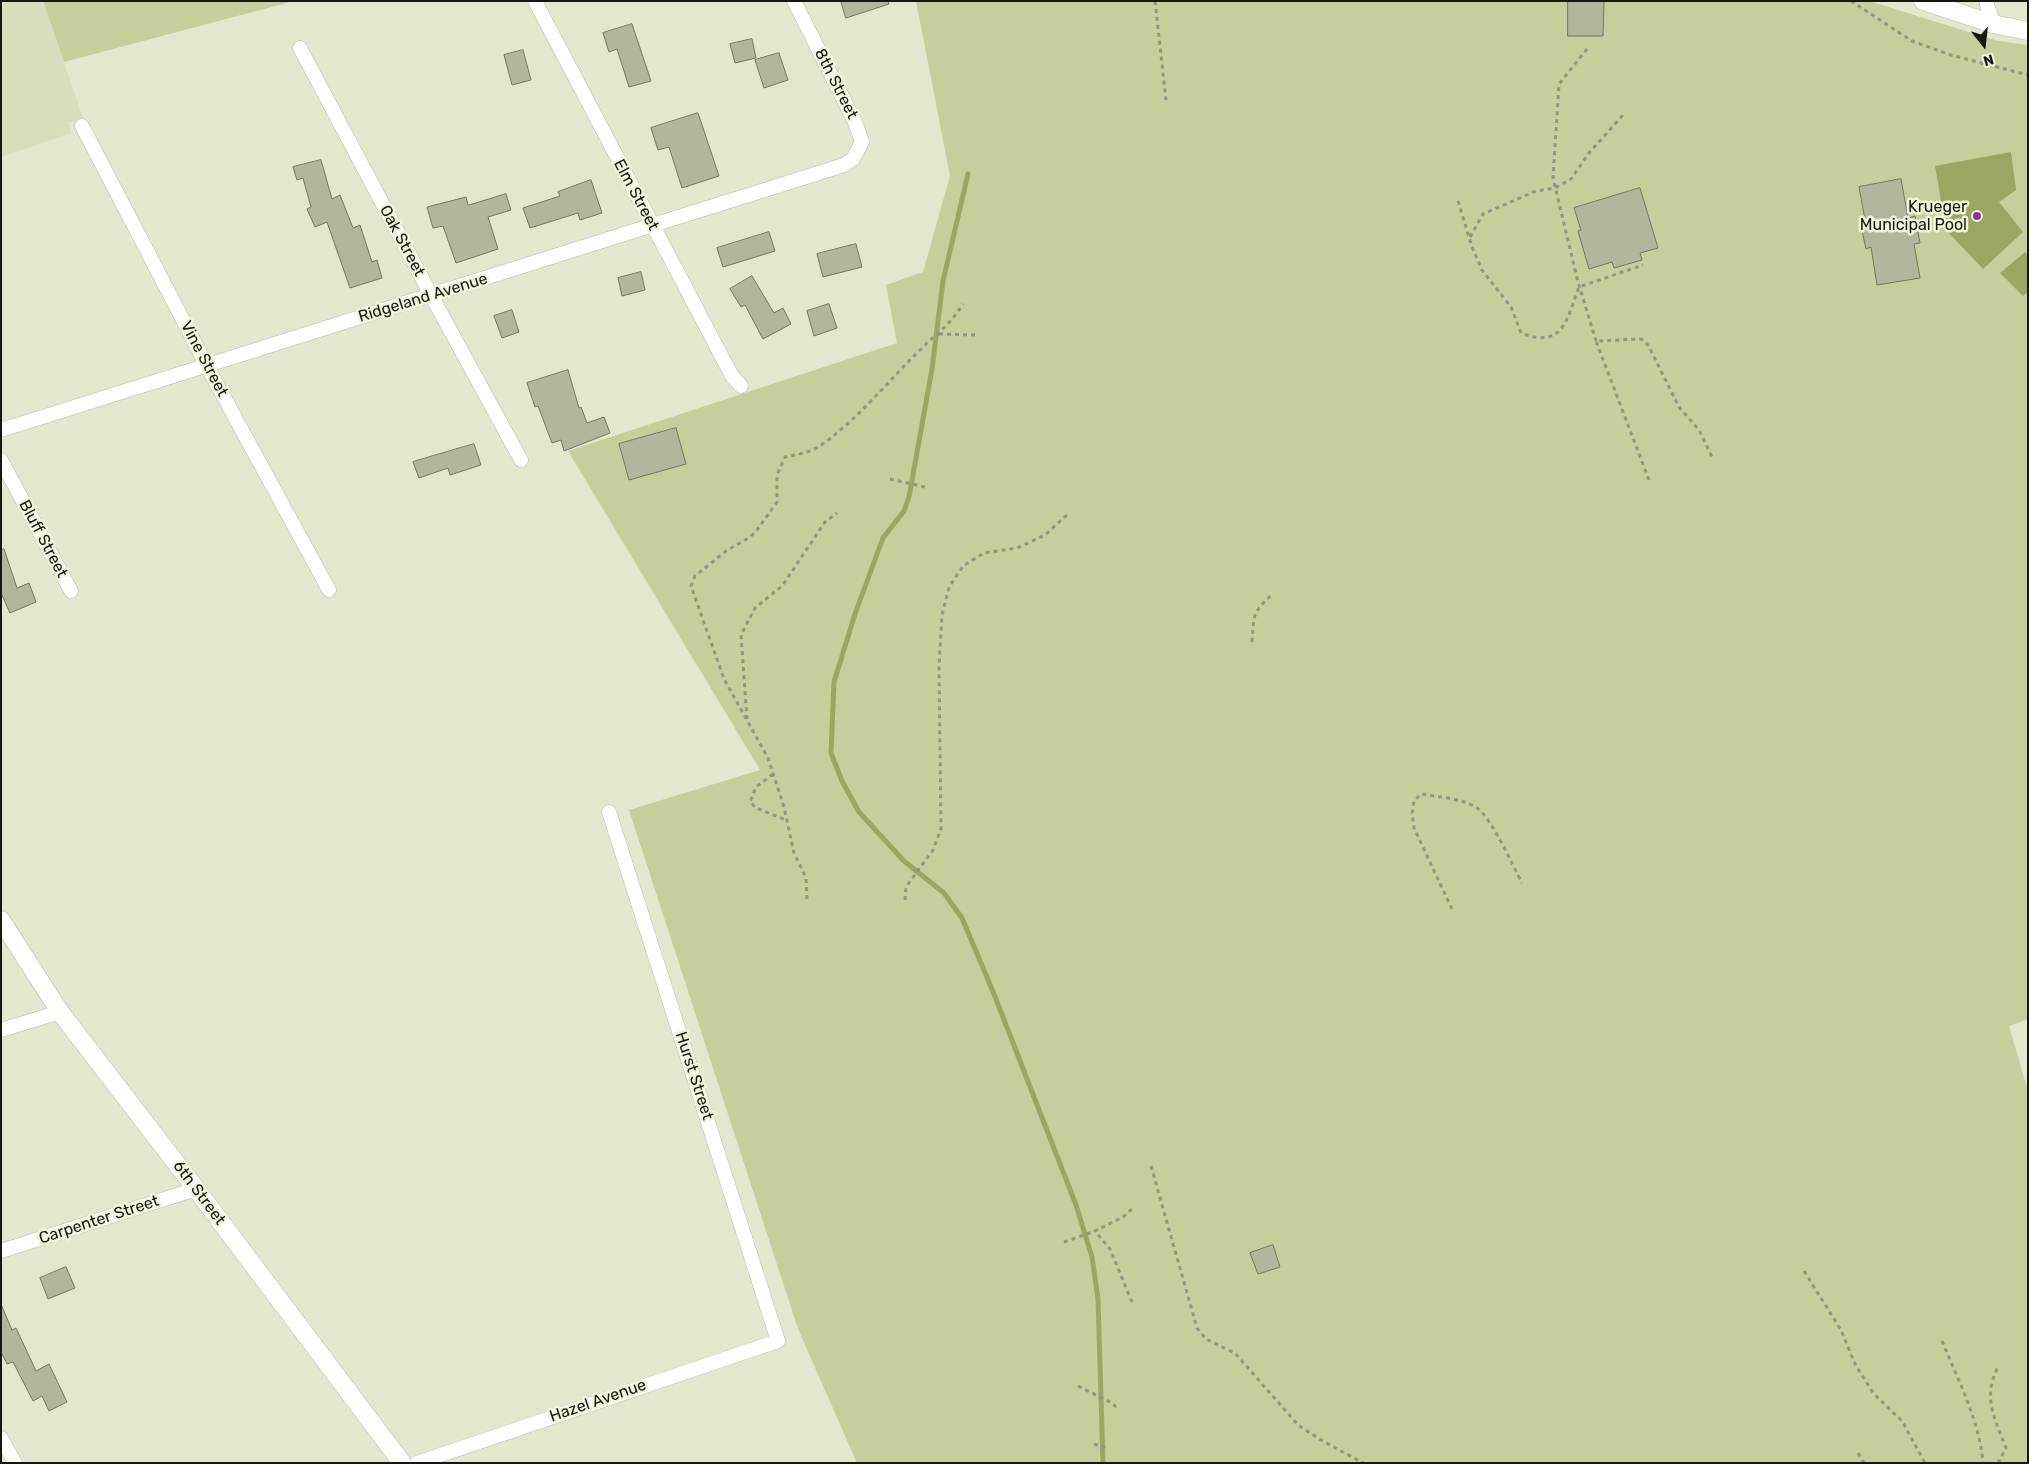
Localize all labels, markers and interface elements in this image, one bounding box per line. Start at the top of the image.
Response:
north arrow [1959,20,2009,70]
street label: 8th Street [810,46,862,122]
text: N [1981,50,1995,69]
street label: Elm Street [609,156,663,234]
place label: Krueger Municipal Pool [1860,197,1967,235]
street label: Oak Street [375,202,429,280]
marker: Krueger Municipal Pool [1971,210,1983,222]
street label: Ridgeland Avenue [356,269,490,327]
street label: Vine Street [176,318,232,400]
street label: Bluff Street [14,497,72,581]
street label: Hurst Street [671,1029,717,1123]
street label: 6th Street [169,1157,229,1229]
street label: Carpenter Street [37,1192,161,1248]
street label: Hazel Avenue [547,1375,649,1427]

